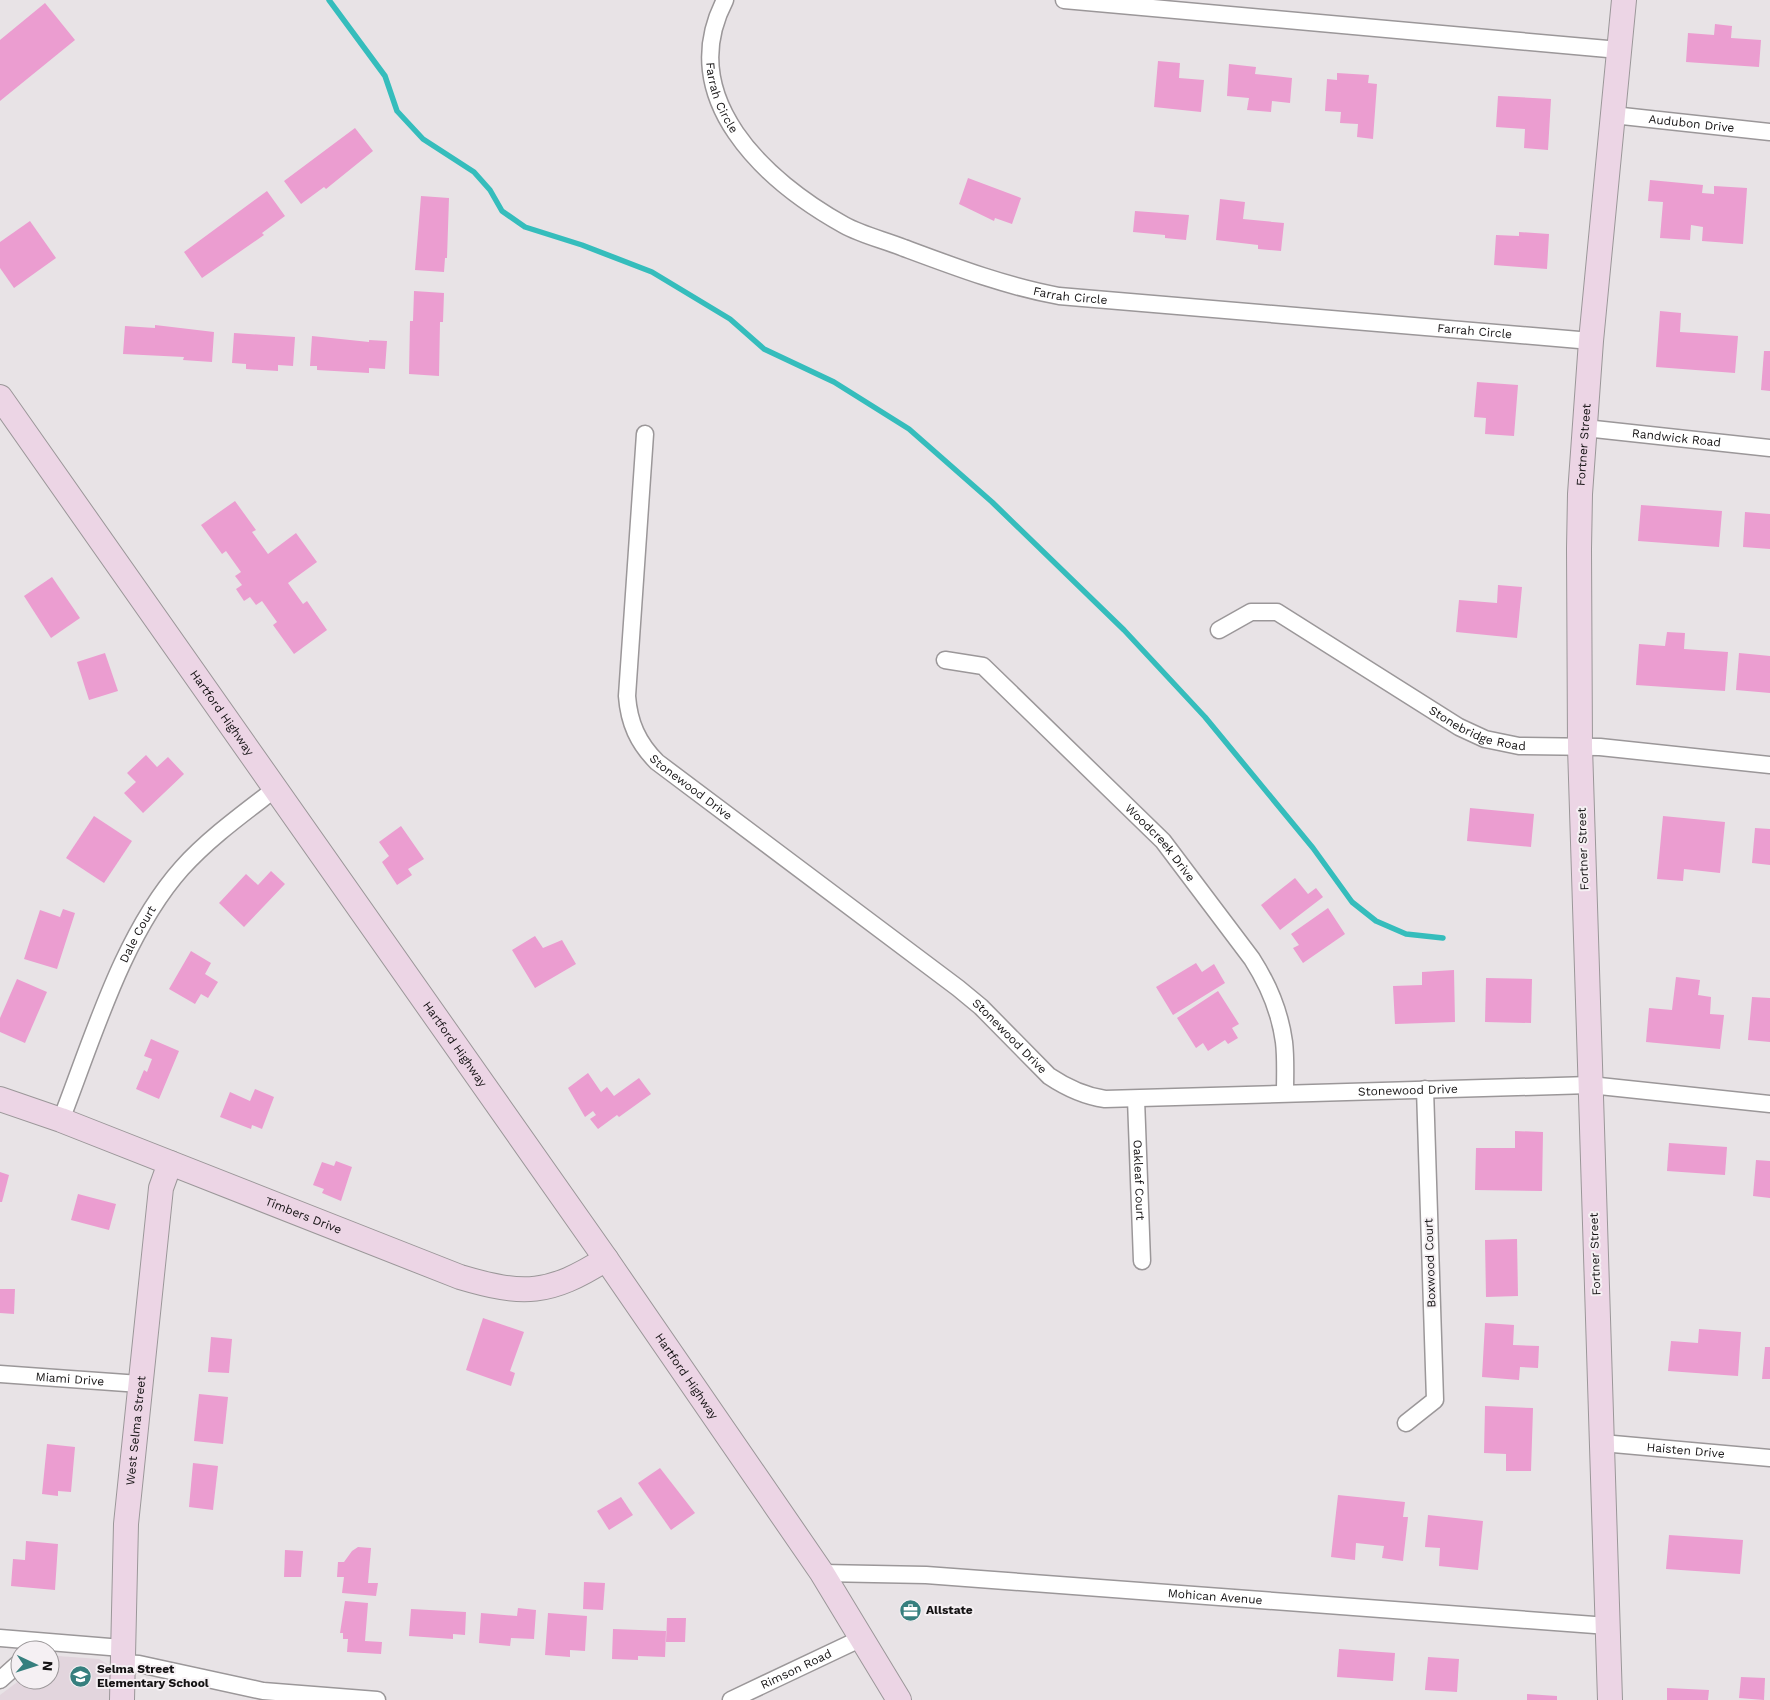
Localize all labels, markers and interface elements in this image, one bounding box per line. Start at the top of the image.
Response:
street label: Farrah Circle [703,62,741,136]
street label: Audubon Drive [1648,112,1735,135]
street label: Farrah Circle [1032,284,1108,307]
street label: Farrah Circle [1437,321,1513,341]
street label: Fortner Street [1574,403,1593,486]
street label: Randwick Road [1631,426,1722,450]
street label: Hartford Highway [187,667,257,759]
street label: Stonebridge Road [1426,703,1526,753]
street label: Stonewood Drive [646,752,735,823]
street label: Woodcreek Drive [1122,801,1198,884]
street label: Fortner Street [1575,807,1591,891]
street label: Dale Court [117,903,159,965]
street label: Stonewood Drive [970,996,1050,1077]
street label: Hartford Highway [420,999,490,1090]
street label: Stonewood Drive [1358,1082,1458,1099]
street label: Oakleaf Court [1131,1139,1147,1221]
street label: Timbers Drive [263,1194,344,1237]
street label: Fortner Street [1587,1212,1603,1296]
street label: Boxwood Court [1421,1218,1439,1308]
street label: Hartford Highway [652,1331,722,1423]
street label: Miami Drive [35,1370,105,1388]
street label: West Selma Street [123,1375,148,1486]
street label: Haisten Drive [1646,1440,1725,1461]
street label: Mohican Avenue [1167,1586,1263,1607]
office icon: Allstate [898,1598,922,1622]
place label: Allstate [926,1603,973,1617]
north arrow [10,1640,60,1690]
street label: Rimson Road [758,1646,834,1692]
text: N [40,1660,56,1672]
place label: Selma Street Elementary School [97,1662,209,1690]
school or university icon: Selma Street Elementary School [69,1664,93,1688]

